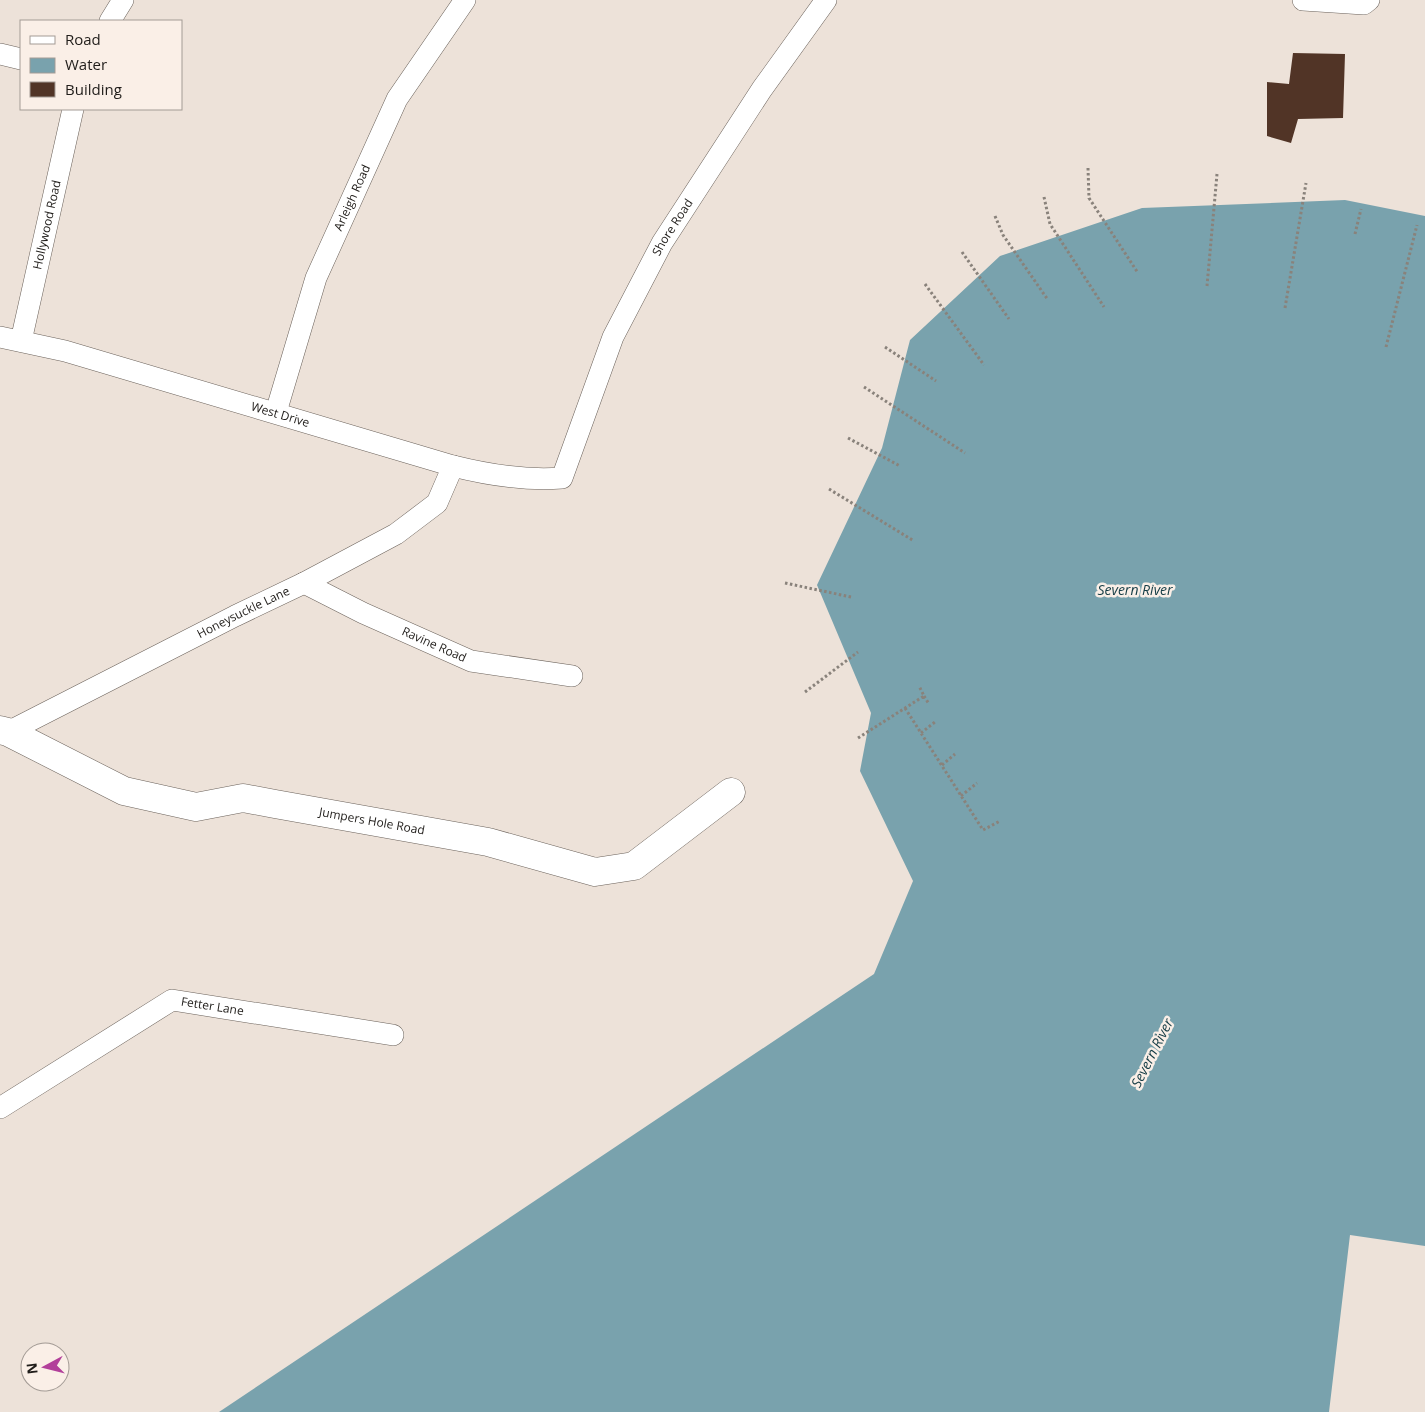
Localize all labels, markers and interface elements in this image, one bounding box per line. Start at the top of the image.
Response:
legend [20,20,182,110]
text: Road [65,29,101,49]
text: Water [65,54,107,74]
text: Building [65,79,122,99]
street label: Arleigh Road [330,162,374,233]
street label: Hollywood Road [28,179,65,271]
street label: Shore Road [648,195,697,259]
street label: West Drive [249,398,312,431]
water label: Severn River [1097,580,1173,599]
street label: Honeysuckle Lane [194,582,293,642]
street label: Ravine Road [399,622,469,666]
street label: Jumpers Hole Road [317,803,426,839]
street label: Fetter Lane [180,993,245,1019]
water label: Severn River [1126,1015,1177,1091]
north arrow [20,1342,70,1392]
text: N [21,1362,42,1375]

